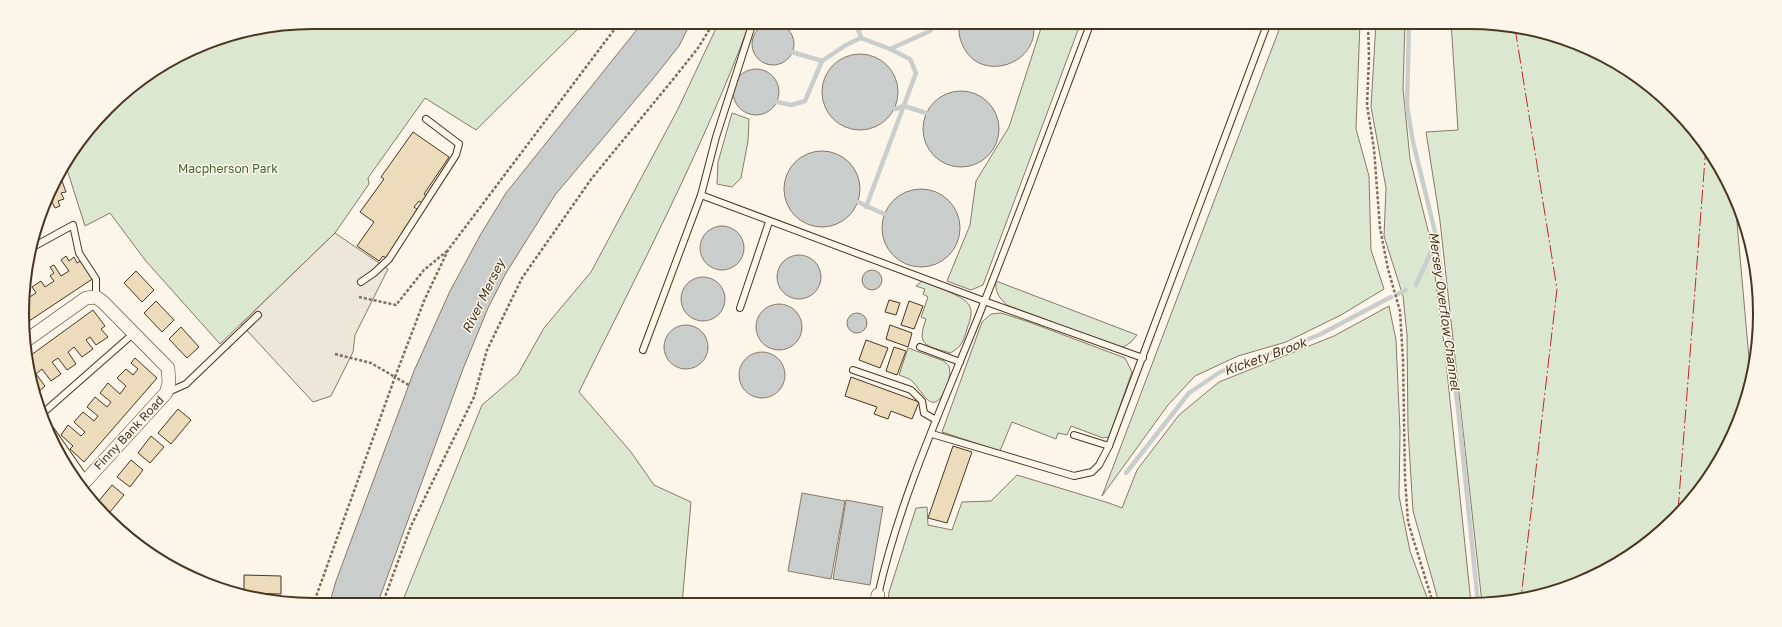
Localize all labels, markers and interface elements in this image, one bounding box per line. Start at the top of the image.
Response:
park label: Macpherson Park [178,161,278,176]
water label: Mersey Overflow Channel [1426,231,1464,392]
water label: River Mersey [458,255,509,336]
water label: Kickety Brook [1222,333,1310,378]
street label: Finny Bank Road [90,392,167,473]

